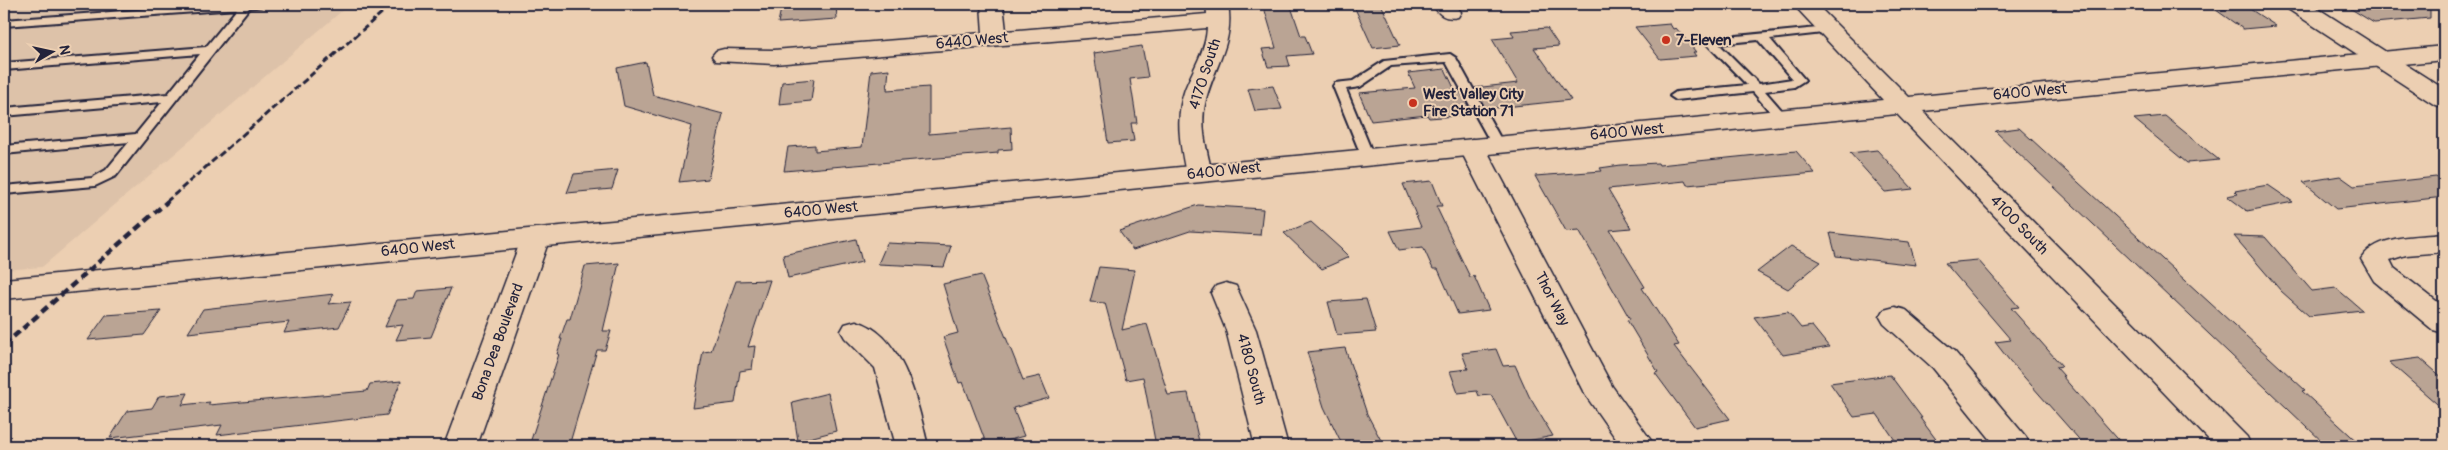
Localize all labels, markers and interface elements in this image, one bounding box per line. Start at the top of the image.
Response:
north arrow [28,28,78,78]
street label: 6440 West [935,28,1010,54]
place label: 7-Eleven [1676,31,1732,50]
marker: 7-Eleven [1660,34,1672,46]
street label: 4170 South [1185,36,1225,112]
text: N [55,44,73,56]
street label: 6400 West [1992,79,2069,105]
place label: West Valley City Fire Station 71 [1423,85,1524,121]
marker: West Valley City Fire Station 71 [1407,97,1419,109]
street label: 6400 West [1589,119,1666,145]
street label: 6400 West [1186,158,1263,184]
street label: 4100 South [1986,191,2052,259]
street label: 6400 West [783,197,860,223]
street label: 6400 West [380,235,457,261]
street label: Thor Way [1530,269,1574,330]
street label: Bona Dea Boulevard [468,281,528,403]
street label: 4180 South [1232,331,1270,407]

